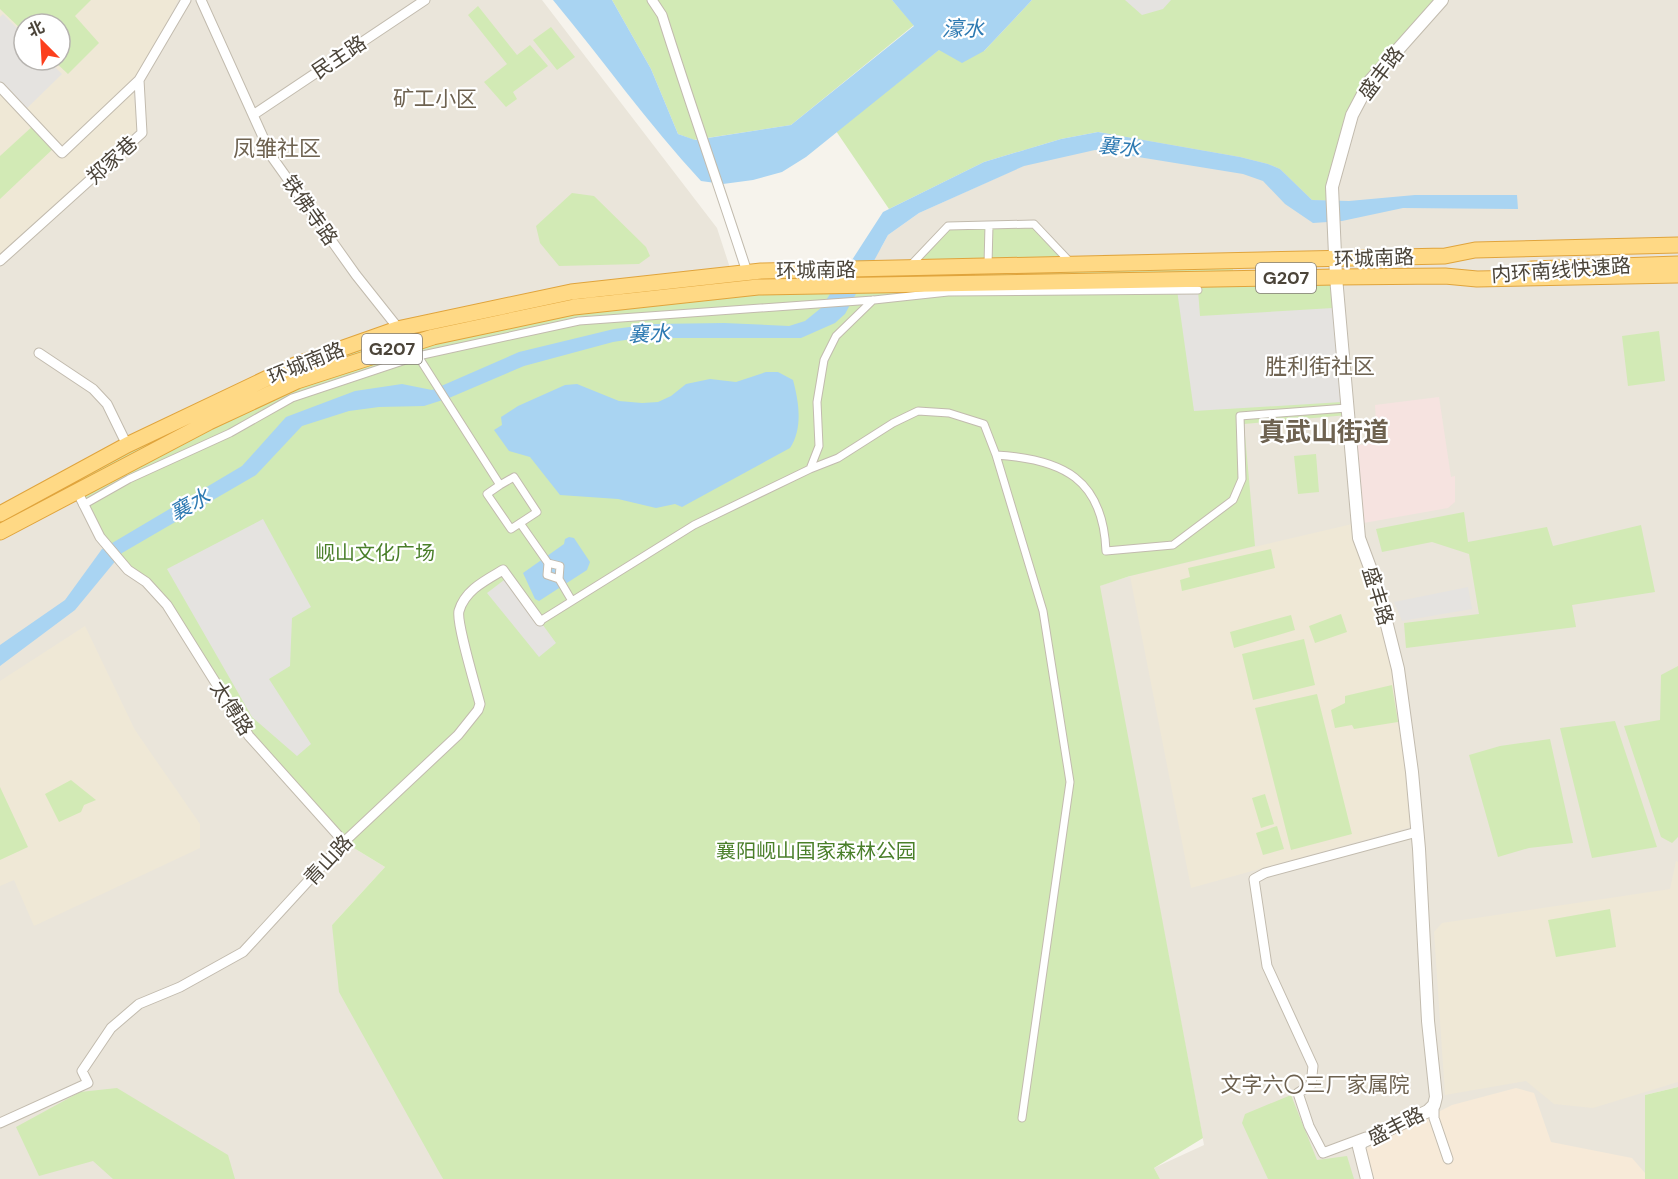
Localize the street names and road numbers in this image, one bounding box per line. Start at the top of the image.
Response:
street label: 民主路 [307,29,371,85]
street label: 盛丰路 [1353,41,1409,105]
street label: 郑家巷 [81,130,143,190]
street label: 铁佛寺路 [276,170,344,250]
street label: 环城南路 [1334,244,1414,272]
street label: 内环南线快速路 [1490,252,1632,288]
street label: 环城南路 [776,256,856,284]
road number: G207 [1256,263,1316,293]
road number: G207 [362,334,422,364]
street label: 环城南路 [264,336,348,390]
street label: 盛丰路 [1357,564,1399,628]
street label: 太傅路 [205,676,259,740]
street label: 青山路 [298,829,358,891]
street label: 盛丰路 [1363,1101,1429,1151]

